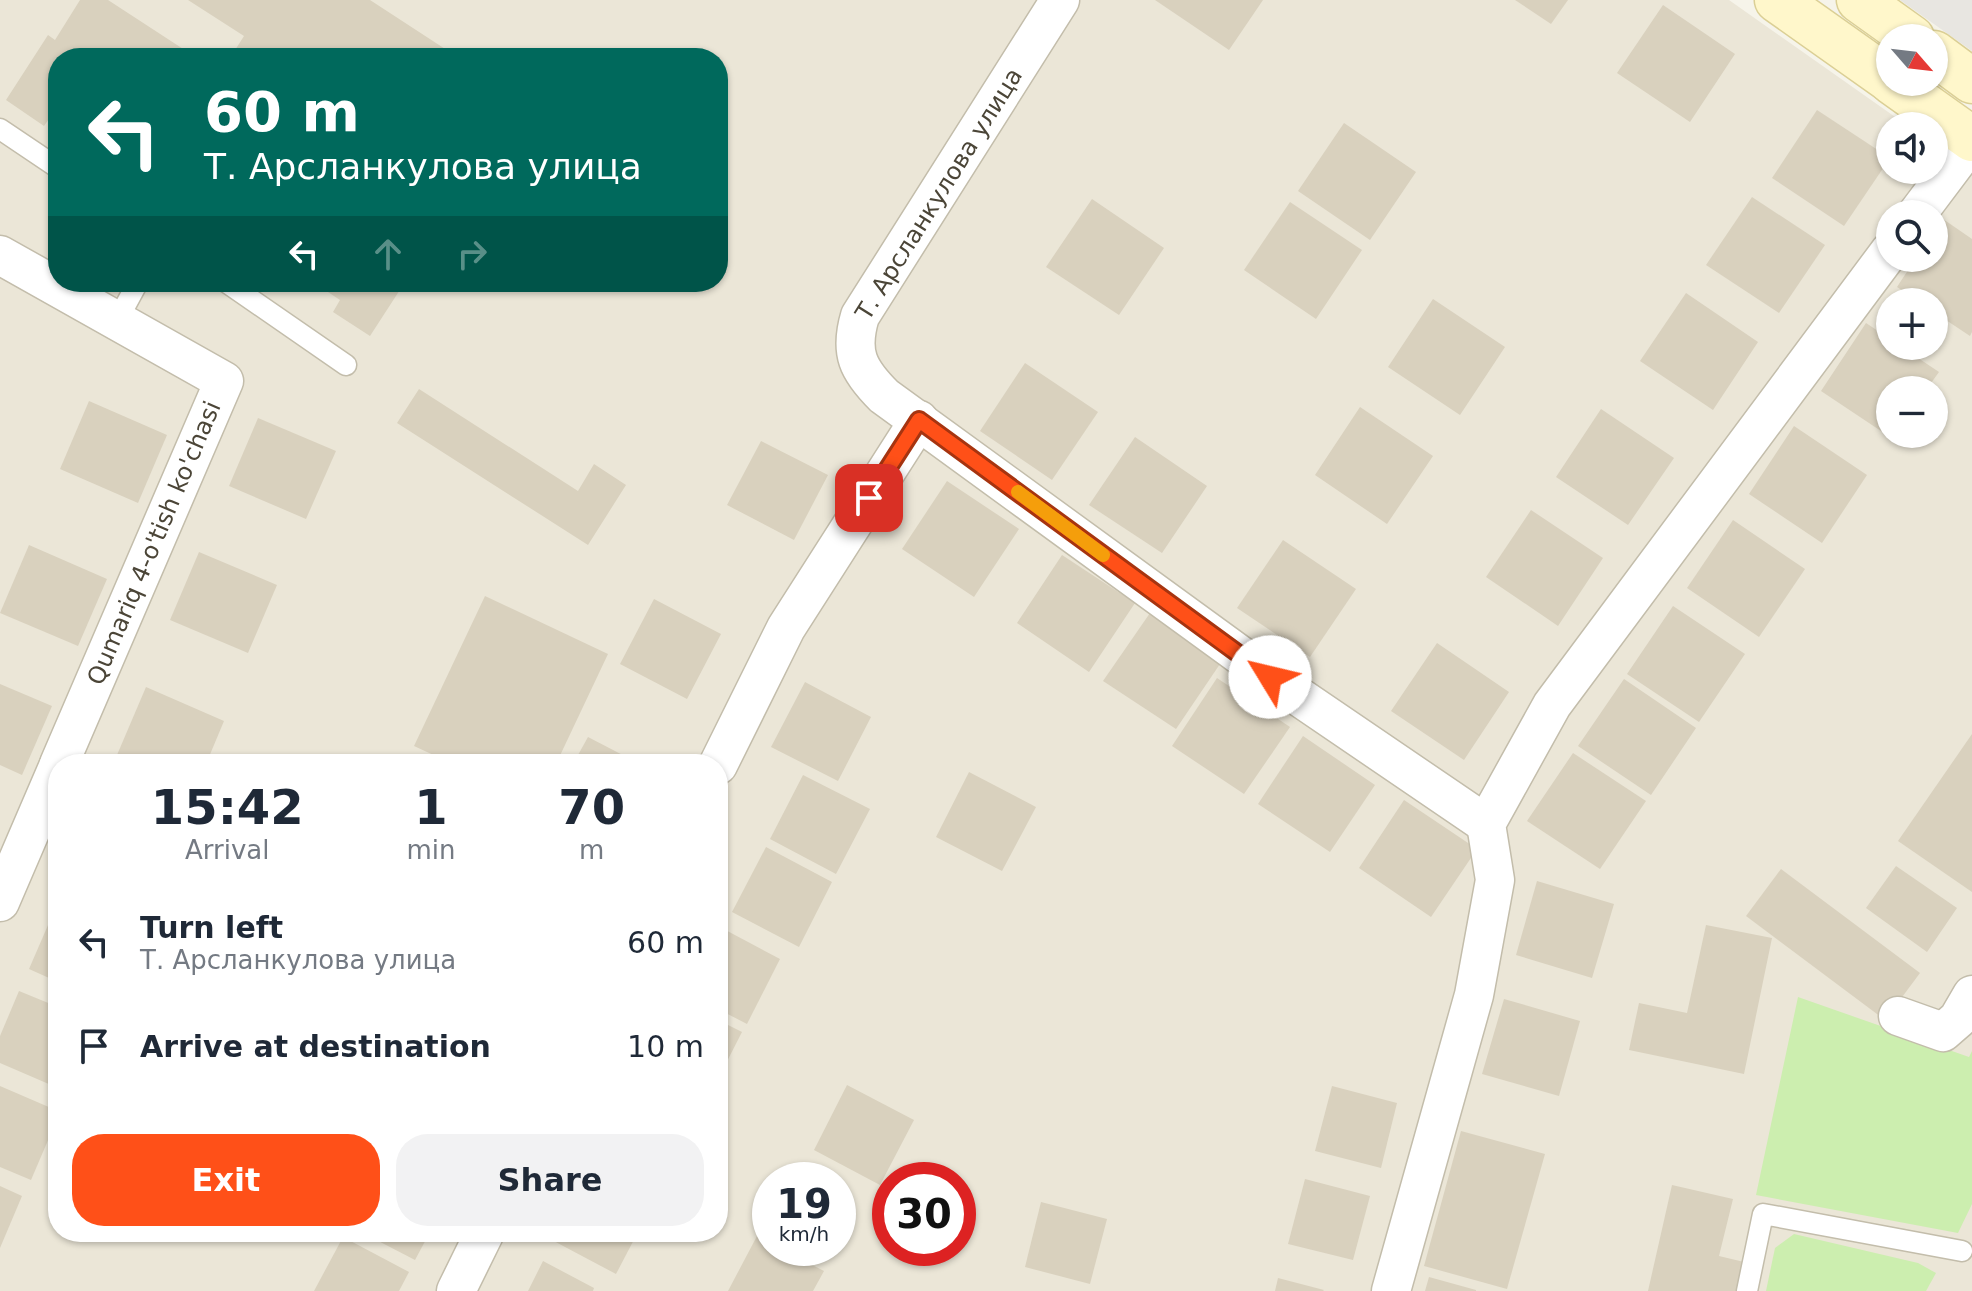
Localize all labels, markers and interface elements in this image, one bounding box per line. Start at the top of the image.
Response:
north arrow [1876,24,1948,96]
map controls [1876,24,1948,448]
street label: Т. Арсланкулова улица [849,63,1028,326]
text: 60 m [204,79,360,144]
icon: left [72,80,176,184]
button: sound [1876,112,1948,184]
text: Т. Арсланкулова улица [204,146,642,187]
button: search [1876,200,1948,272]
icon: left [282,232,326,276]
icon: ahead [366,232,410,276]
icon: right [450,232,494,276]
button: + [1876,288,1948,360]
button: − [1876,376,1948,448]
street label: Qumariq 4-o'tish ko'chasi [81,397,227,689]
pin [835,464,903,532]
icon: arrive [847,476,891,520]
position arrow [1228,635,1312,719]
text: 15:42 [151,779,304,835]
text: 1 [414,779,448,835]
text: 70 [558,779,625,835]
text: Arrival [185,835,269,865]
text: min [406,835,456,865]
text: m [579,835,604,865]
text: Turn left [140,910,283,945]
icon: left [72,920,116,964]
text: 60 m [627,925,704,960]
text: Т. Арсланкулова улица [140,945,456,975]
icon: arrive [72,1024,116,1068]
text: Arrive at destination [140,1029,491,1064]
text: 10 m [627,1029,704,1064]
button: Exit [72,1134,380,1226]
button: Share [396,1134,704,1226]
speed limit sign: 30 [872,1162,976,1266]
text: 19 [776,1181,832,1227]
text: km/h [779,1222,829,1246]

